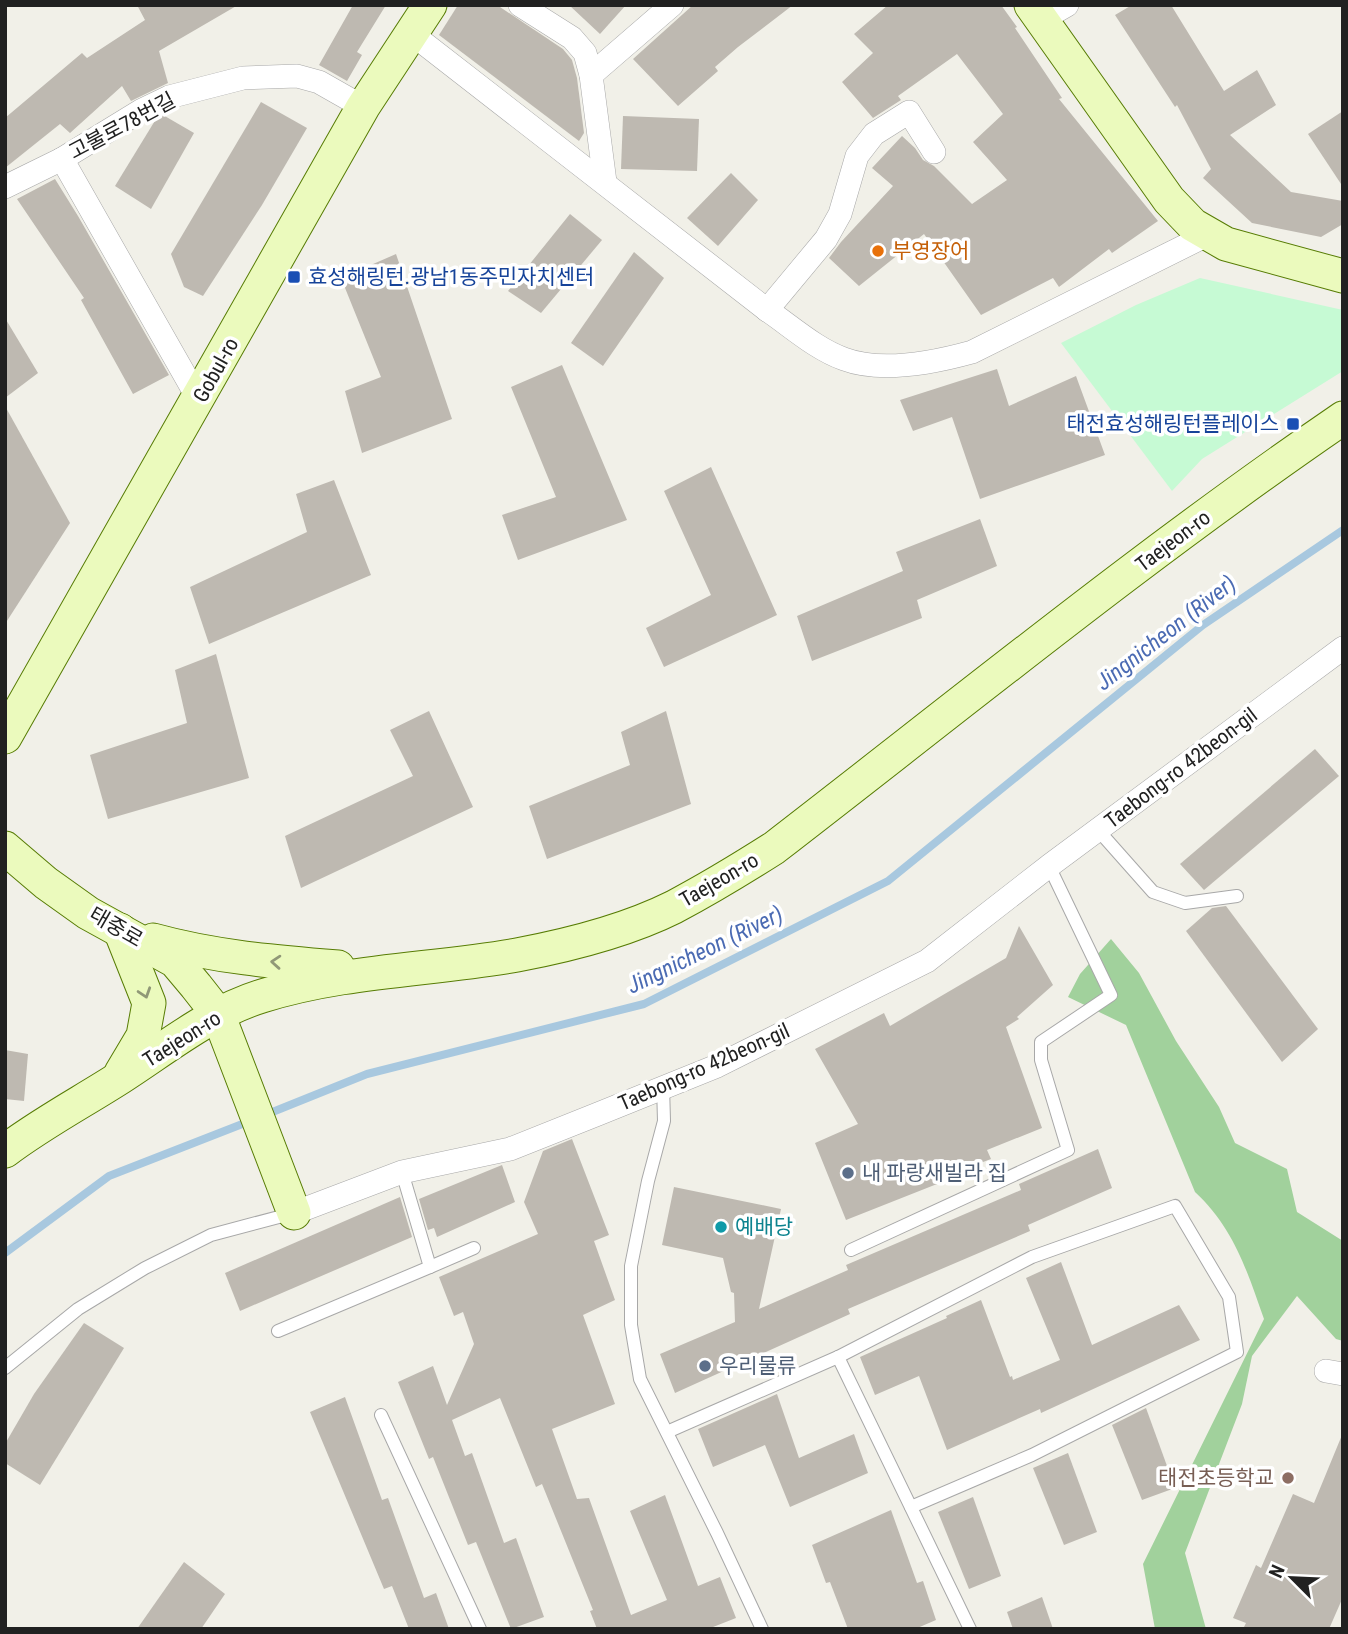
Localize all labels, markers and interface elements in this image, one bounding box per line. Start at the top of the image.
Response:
street label: 고불로78번길 [65,88,179,164]
place label: 부영장어 [892,239,969,263]
marker: 부영장어 [870,243,886,259]
place label: 효성해링턴.광남1동주민자치센터 [308,265,594,289]
marker: 효성해링턴.광남1동주민자치센터 [286,269,302,285]
street label: Gobul-ro [188,333,244,407]
place label: 태전효성해링턴플레이스 [1066,412,1279,436]
marker: 태전효성해링턴플레이스 [1285,416,1301,432]
street label: Taejeon-ro [1131,505,1215,577]
water label: Jingnicheon (River) [1091,570,1241,696]
street label: Taebong-ro 42beon-gil [1100,703,1262,833]
street label: Taejeon-ro [675,848,763,912]
water label: Jingnicheon (River) [623,901,787,999]
street label: 태중로 [85,902,147,952]
one-way arrow [271,955,282,970]
one-way arrow [137,987,151,999]
street label: Taejeon-ro [139,1006,225,1072]
street label: Taebong-ro 42beon-gil [615,1018,793,1116]
place label: 내 파랑새빌라 집 [862,1161,1007,1185]
marker: 내 파랑새빌라 집 [840,1165,856,1181]
place label: 예배당 [735,1215,793,1239]
marker: 예배당 [713,1219,729,1235]
place label: 우리물류 [719,1354,796,1378]
marker: 우리물류 [697,1358,713,1374]
place label: 태전초등학교 [1158,1466,1274,1490]
marker: 태전초등학교 [1280,1470,1296,1486]
north arrow [1257,1543,1327,1613]
text: N [1264,1561,1290,1581]

